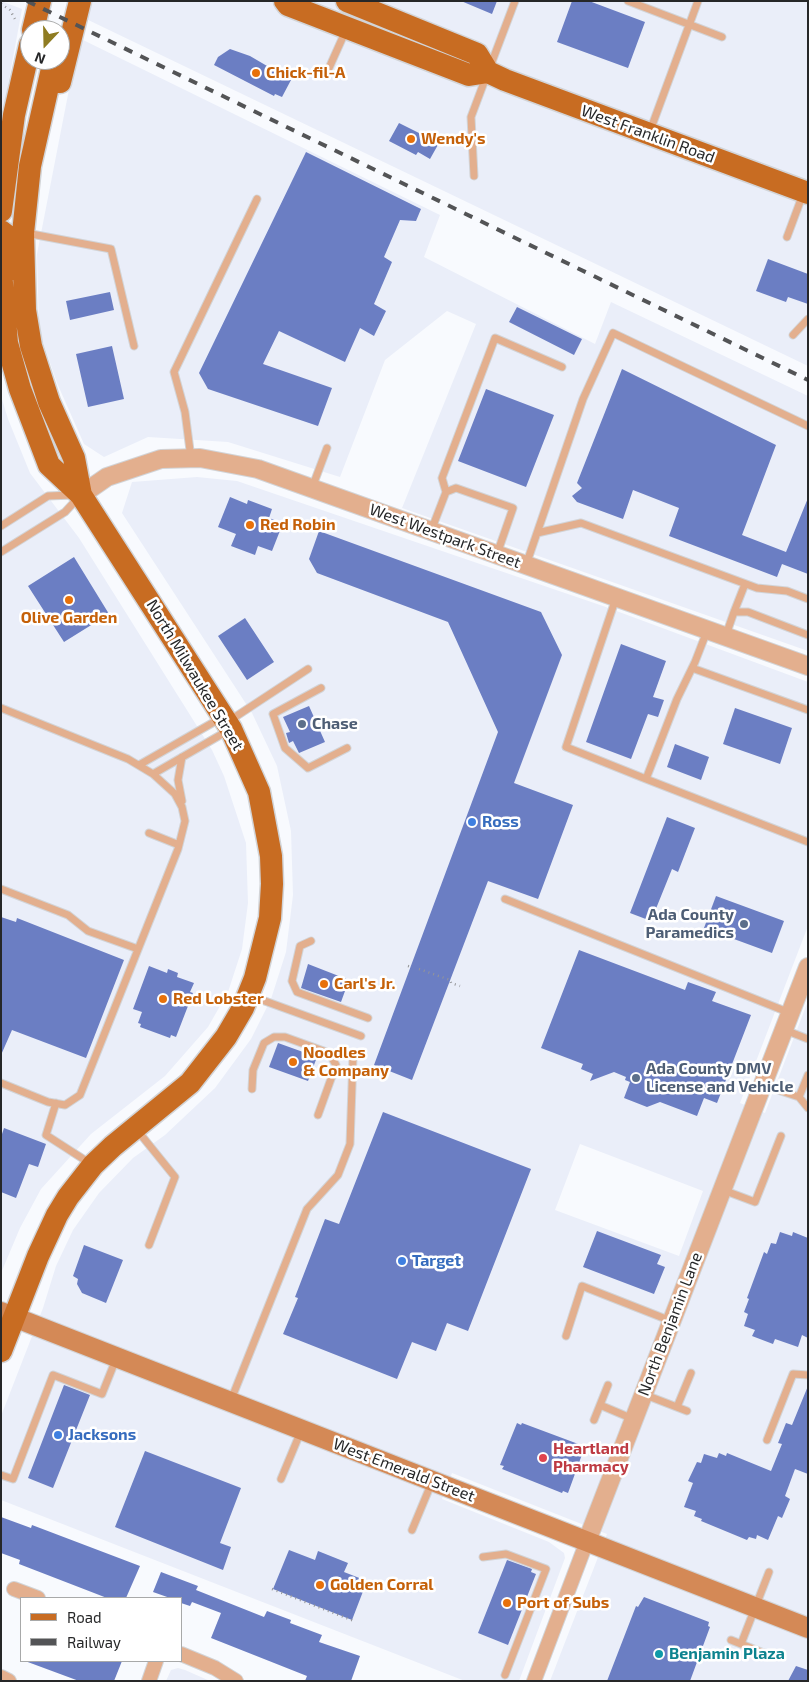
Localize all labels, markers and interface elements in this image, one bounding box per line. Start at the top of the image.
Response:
north arrow [20,20,70,70]
text: N [32,49,48,68]
place label: Chick-fil-A [266,63,345,83]
marker: Chick-fil-A [250,67,262,79]
street label: West Franklin Road [579,101,717,167]
place label: Wendy's [421,129,485,149]
marker: Wendy's [405,133,417,145]
street label: West Westpark Street [367,500,523,572]
place label: Red Robin [260,515,336,535]
marker: Red Robin [244,519,256,531]
marker: Olive Garden [63,594,75,606]
street label: North Milwaukee Street [142,596,248,754]
place label: Olive Garden [21,608,117,628]
place label: Chase [312,714,358,734]
marker: Chase [296,718,308,730]
place label: Ross [482,812,519,832]
marker: Ross [466,816,478,828]
place label: Ada County Paramedics [645,905,734,943]
marker: Ada County Paramedics [738,918,750,930]
place label: Carl's Jr. [334,974,396,994]
marker: Carl's Jr. [318,978,330,990]
place label: Red Lobster [173,989,264,1009]
marker: Red Lobster [157,993,169,1005]
place label: Noodles & Company [303,1043,389,1081]
marker: Noodles & Company [287,1056,299,1068]
place label: Ada County DMV License and Vehicle [646,1059,793,1097]
marker: Ada County DMV License and Vehicle [630,1072,642,1084]
street label: North Benjamin Lane [634,1250,706,1398]
place label: Target [412,1251,461,1271]
marker: Target [396,1255,408,1267]
place label: Jacksons [68,1425,136,1445]
marker: Jacksons [52,1429,64,1441]
street label: West Emerald Street [331,1434,477,1506]
place label: Heartland Pharmacy [553,1439,629,1477]
marker: Heartland Pharmacy [537,1452,549,1464]
place label: Golden Corral [330,1575,434,1595]
marker: Golden Corral [314,1579,326,1591]
place label: Port of Subs [517,1593,609,1613]
legend [20,1597,182,1662]
marker: Port of Subs [501,1597,513,1609]
text: Road [67,1608,102,1626]
text: Railway [67,1633,121,1651]
place label: Benjamin Plaza [669,1644,785,1664]
marker: Benjamin Plaza [653,1648,665,1660]

